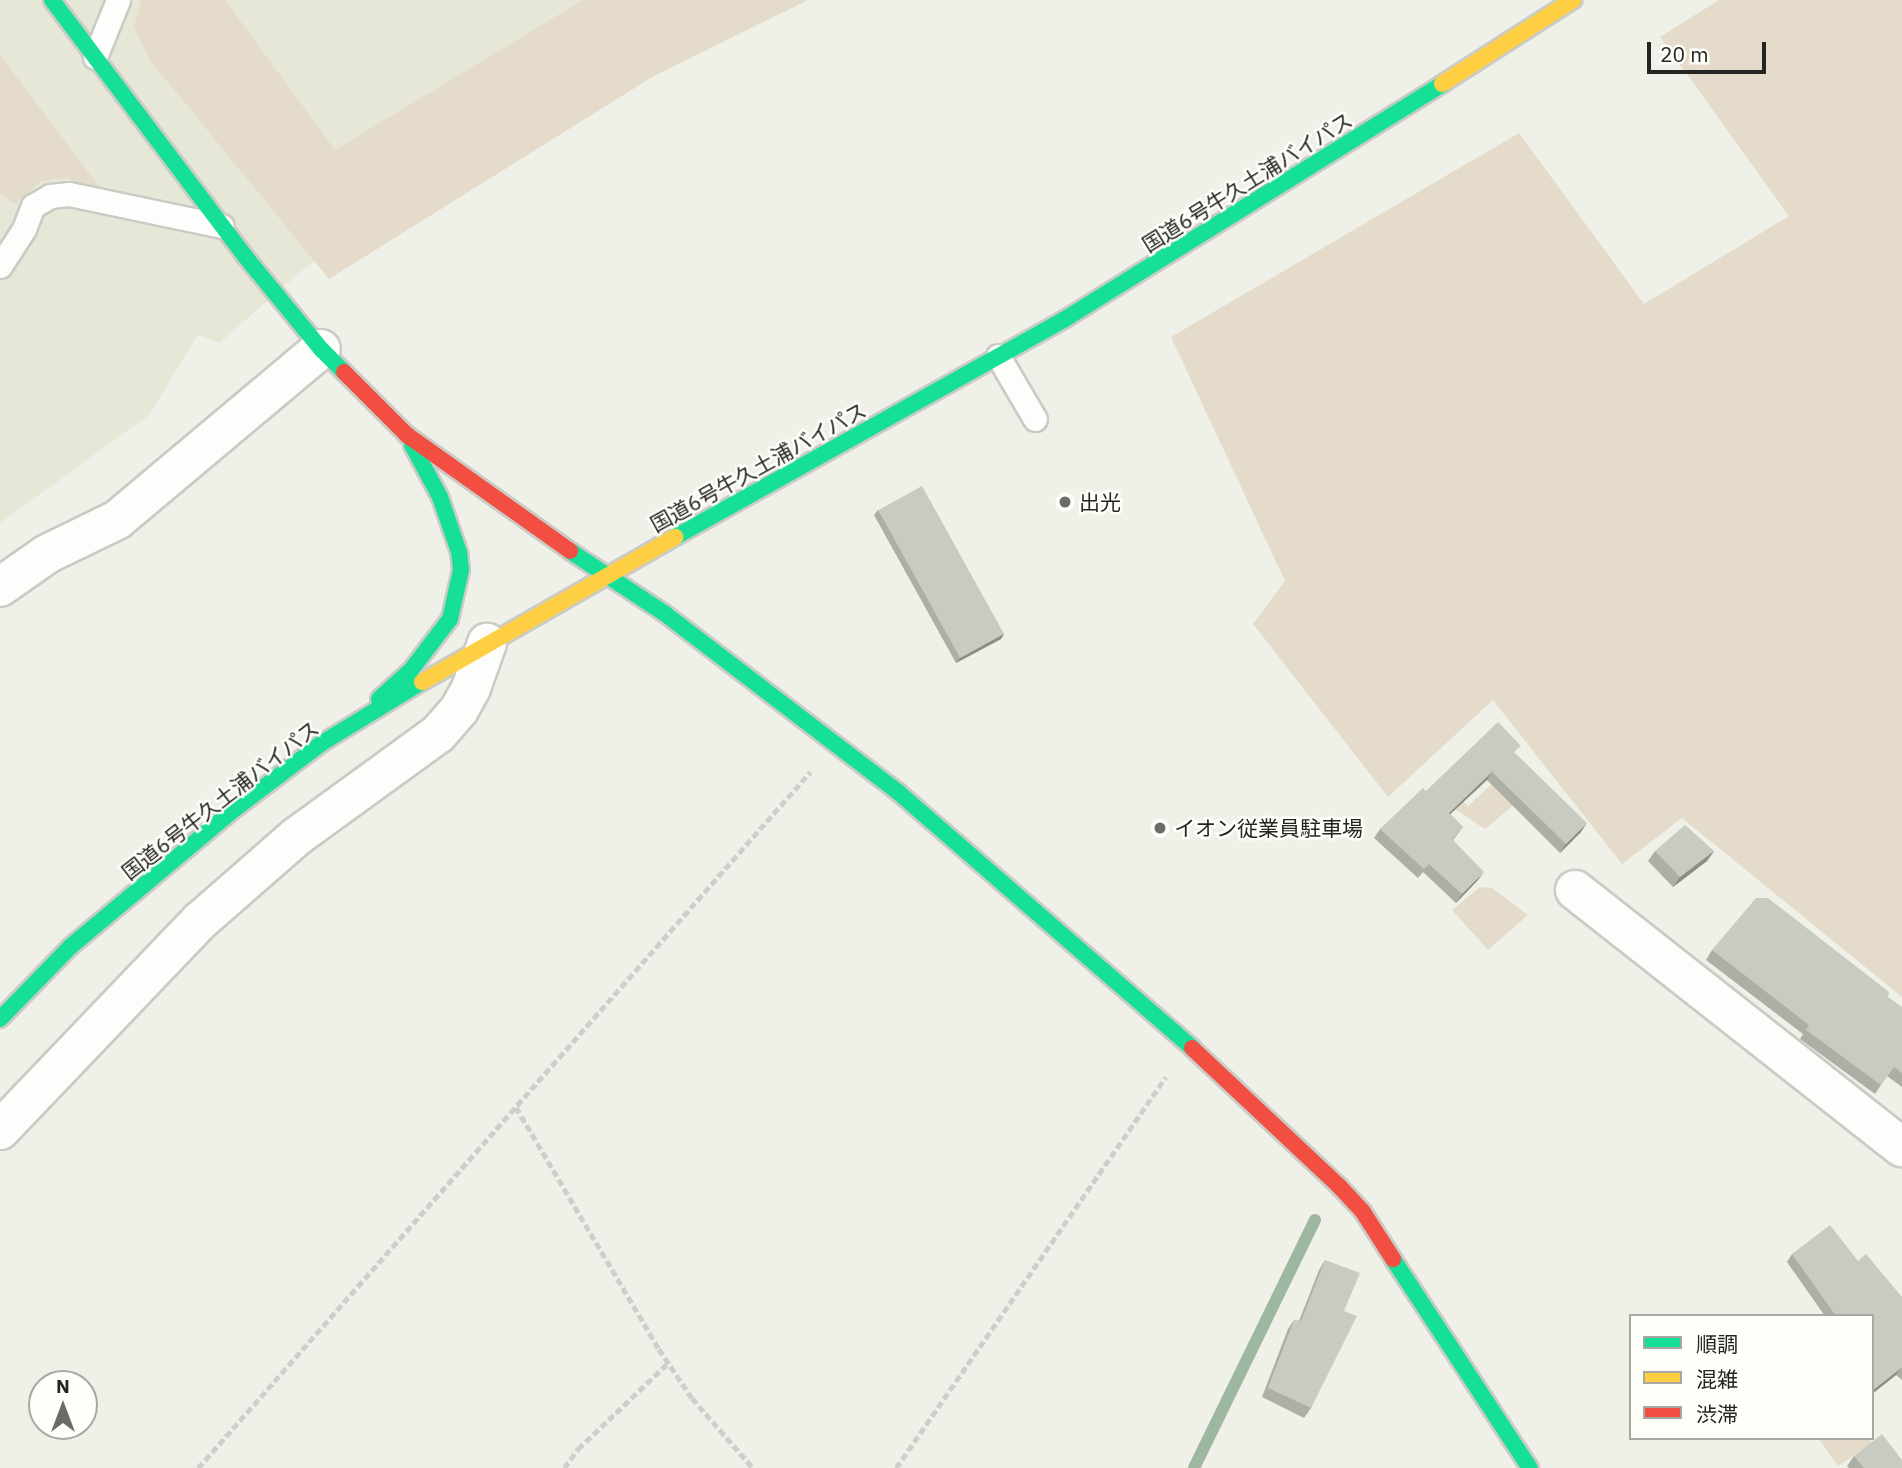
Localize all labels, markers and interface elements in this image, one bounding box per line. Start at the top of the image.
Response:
scale bar [1650,28,1769,72]
text: 20 m [1660,40,1709,68]
street label: 国道6号牛久土浦バイパス [1137,107,1357,257]
street label: 国道6号牛久土浦バイパス [645,397,871,537]
place label: 出光 [1079,489,1121,515]
marker: 出光 [1057,494,1073,510]
street label: 国道6号牛久土浦バイパス [116,715,324,885]
place label: イオン従業員駐車場 [1174,815,1363,841]
marker: イオン従業員駐車場 [1152,820,1168,836]
legend [1629,1314,1874,1440]
text: 順調 [1696,1330,1738,1358]
text: 混雑 [1696,1365,1738,1393]
north arrow [28,1370,98,1440]
text: N [56,1374,70,1398]
text: 渋滞 [1696,1400,1738,1428]

